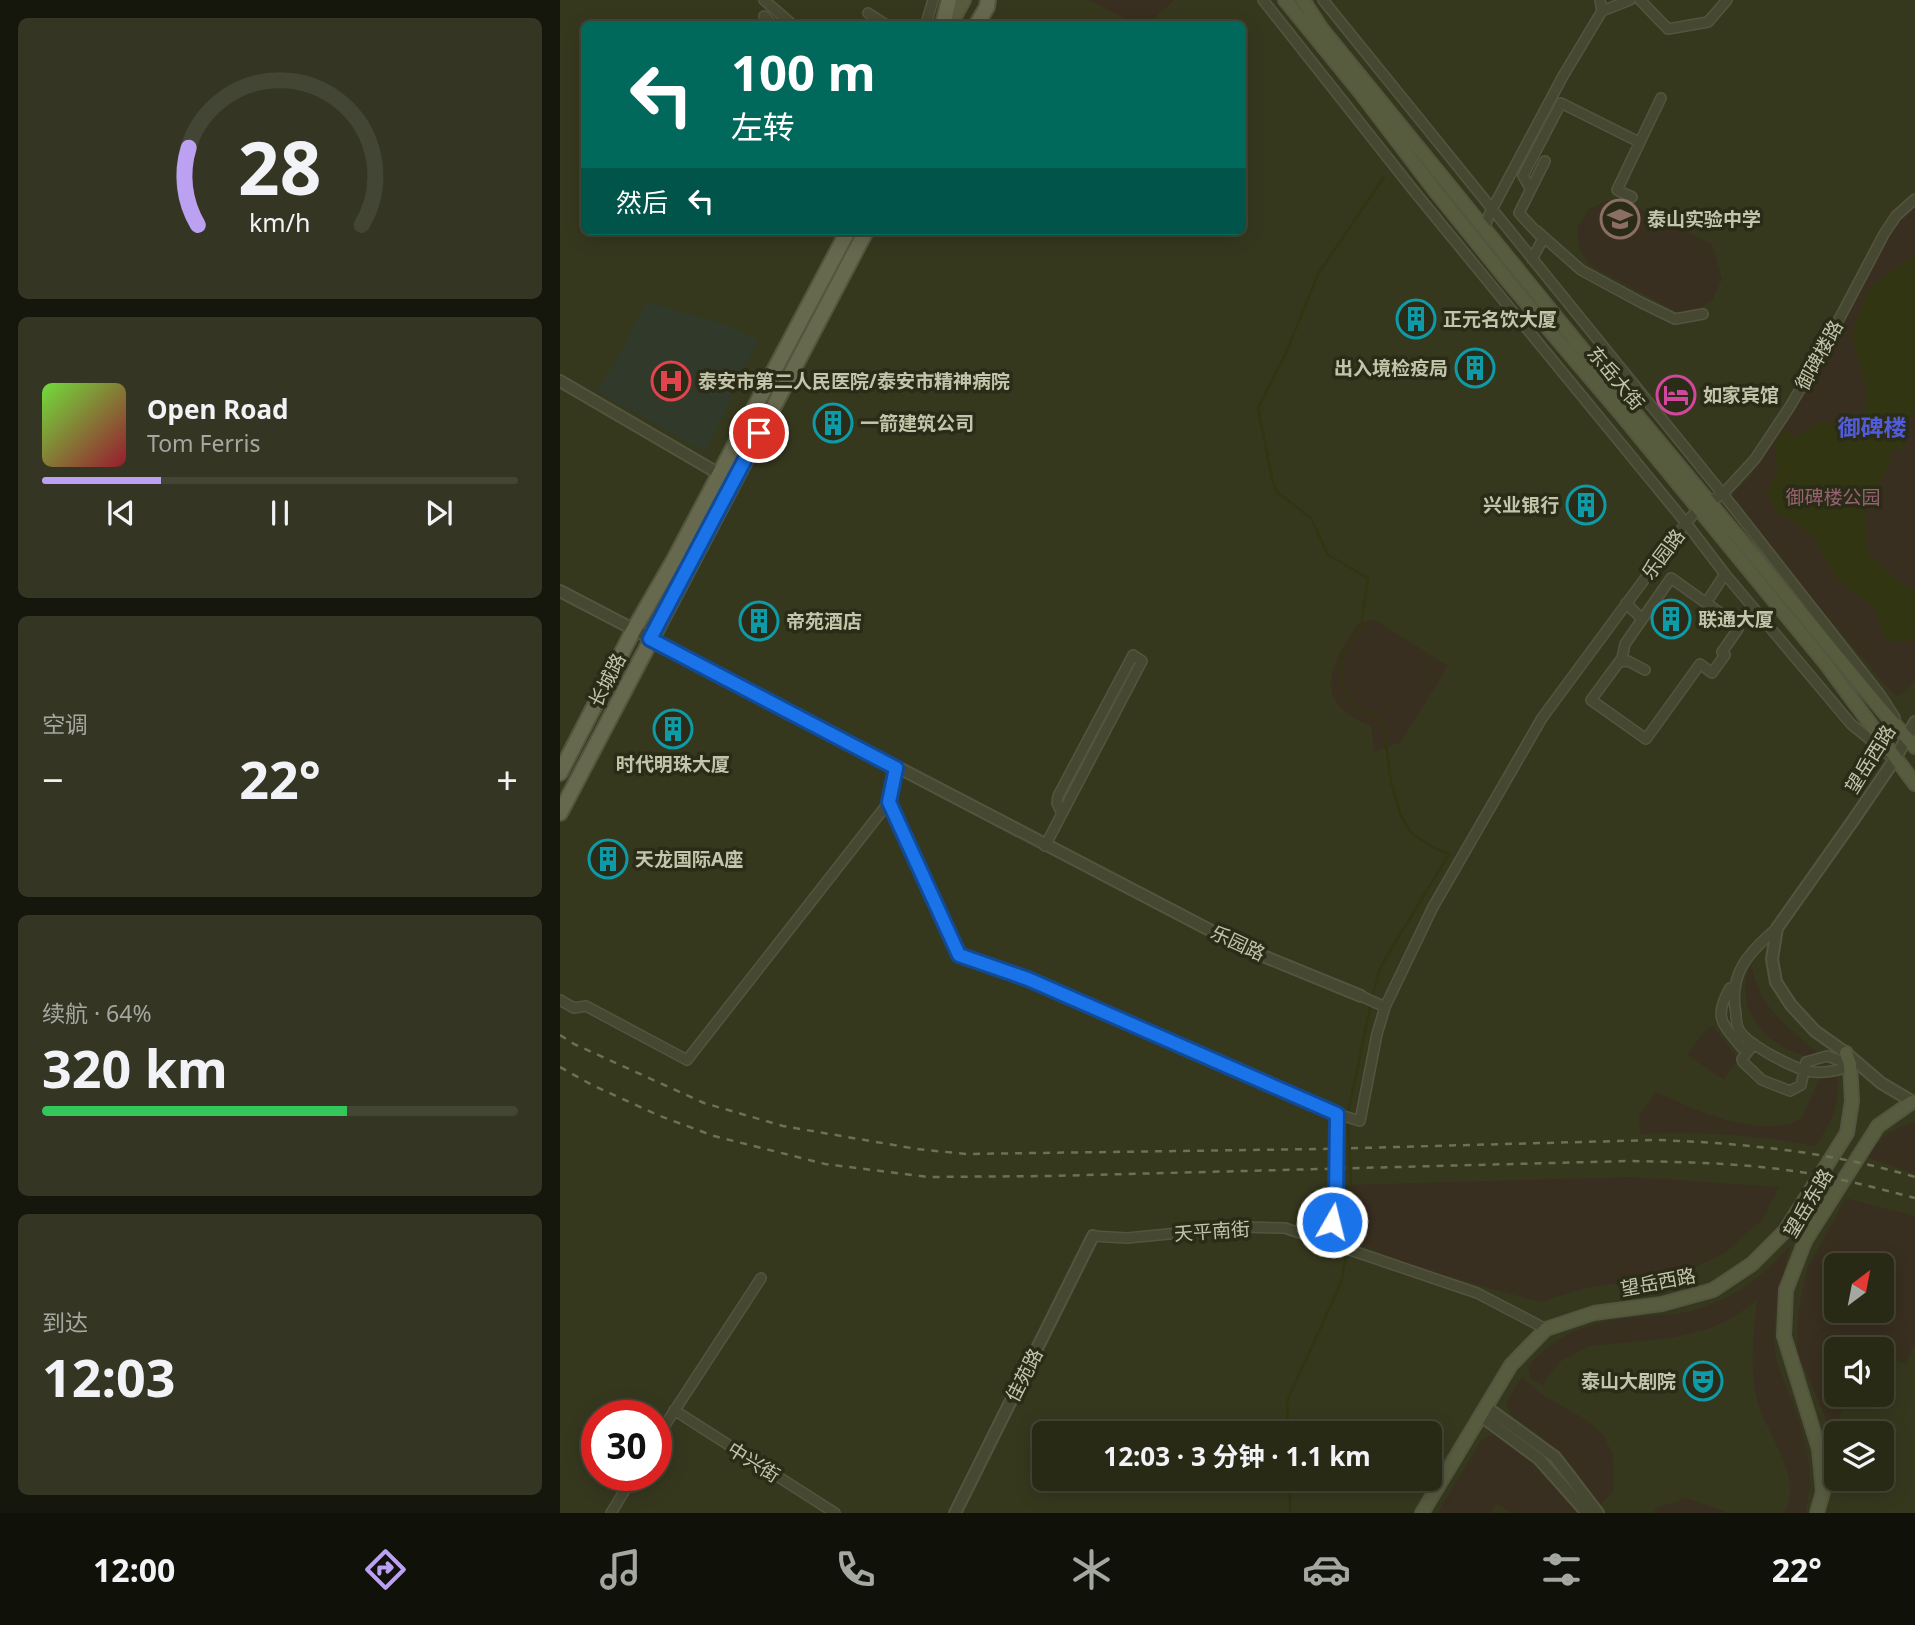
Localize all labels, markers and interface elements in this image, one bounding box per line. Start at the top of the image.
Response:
text: 100 m [731,39,876,105]
icon: left [616,49,707,140]
text: 左转 [731,105,795,148]
text: 28 [238,117,322,216]
icon: left [682,182,720,220]
text: 然后 [616,184,668,220]
school or university icon: 泰山实验中学 [1599,198,1641,240]
text: km/h [249,204,311,238]
place label: 泰山实验中学 [1647,206,1761,232]
building icon: 正元名饮大厦 [1395,298,1437,340]
place label: 正元名饮大厦 [1443,306,1557,332]
street label: 御碑楼路 [1789,315,1849,395]
street label: 东岳大街 [1582,341,1650,415]
building icon: 出入境检疫局 [1454,347,1496,389]
place label: 出入境检疫局 [1334,355,1448,381]
hospital icon: 泰安市第二人民医院/泰安市精神病院 [650,360,692,402]
place label: 泰安市第二人民医院/泰安市精神病院 [698,368,1010,394]
hotel icon: 如家宾馆 [1655,374,1697,416]
place label: 如家宾馆 [1703,382,1779,408]
text: Open Road [147,391,289,427]
building icon: 一箭建筑公司 [812,402,854,444]
pin [729,403,789,463]
place label: 一箭建筑公司 [860,410,974,436]
district label: 御碑楼 [1838,411,1907,443]
icon: arrive [740,414,778,452]
text: Tom Ferris [147,427,260,459]
building icon: 兴业银行 [1565,484,1607,526]
park label: 御碑楼公园 [1785,484,1881,510]
place label: 兴业银行 [1483,492,1559,518]
icon: previous [102,494,140,532]
icon: pause [261,494,299,532]
icon: next [420,494,458,532]
street label: 乐园路 [1635,523,1691,585]
building icon: 联通大厦 [1650,598,1692,640]
building icon: 帝苑酒店 [738,600,780,642]
place label: 联通大厦 [1698,606,1774,632]
place label: 帝苑酒店 [786,608,862,634]
street label: 长城路 [582,649,632,711]
text: 空调 [42,708,88,740]
building icon: 时代明珠大厦 [652,708,694,750]
street label: 望岳西路 [1839,720,1901,798]
text: 22° [239,743,321,814]
place label: 时代明珠大厦 [616,751,730,777]
text: − [42,753,64,805]
text: + [496,753,518,805]
building icon: 天龙国际A座 [587,838,629,880]
place label: 天龙国际A座 [635,846,743,872]
street label: 乐园路 [1207,919,1269,967]
text: 续航 · 64% [42,997,152,1029]
text: 320 km [42,1032,228,1103]
street label: 望岳东路 [1777,1164,1839,1242]
position arrow [1295,1185,1369,1259]
street label: 天平南街 [1173,1215,1251,1247]
north arrow [1824,1253,1894,1323]
map controls [1824,1253,1894,1491]
street label: 望岳西路 [1618,1262,1698,1302]
text: 到达 [42,1306,88,1338]
button: sound [1824,1337,1894,1407]
text: 12:03 [42,1341,176,1412]
street label: 佳苑路 [999,1344,1049,1406]
theatre icon: 泰山大剧院 [1682,1360,1724,1402]
place label: 泰山大剧院 [1581,1368,1676,1394]
speed limit sign: 30 [581,1400,672,1491]
button: layers [1824,1421,1894,1491]
street label: 中兴街 [723,1436,785,1488]
text: 12:03 · 3 分钟 · 1.1 km [1103,1438,1371,1474]
icon: directions [361,1545,410,1594]
icon: music [596,1545,645,1594]
icon: phone [831,1545,880,1594]
icon: climate [1067,1545,1116,1594]
icon: car [1302,1545,1351,1594]
icon: filters [1537,1545,1586,1594]
text: 12:00 [93,1548,175,1591]
text: 22° [1772,1548,1822,1591]

